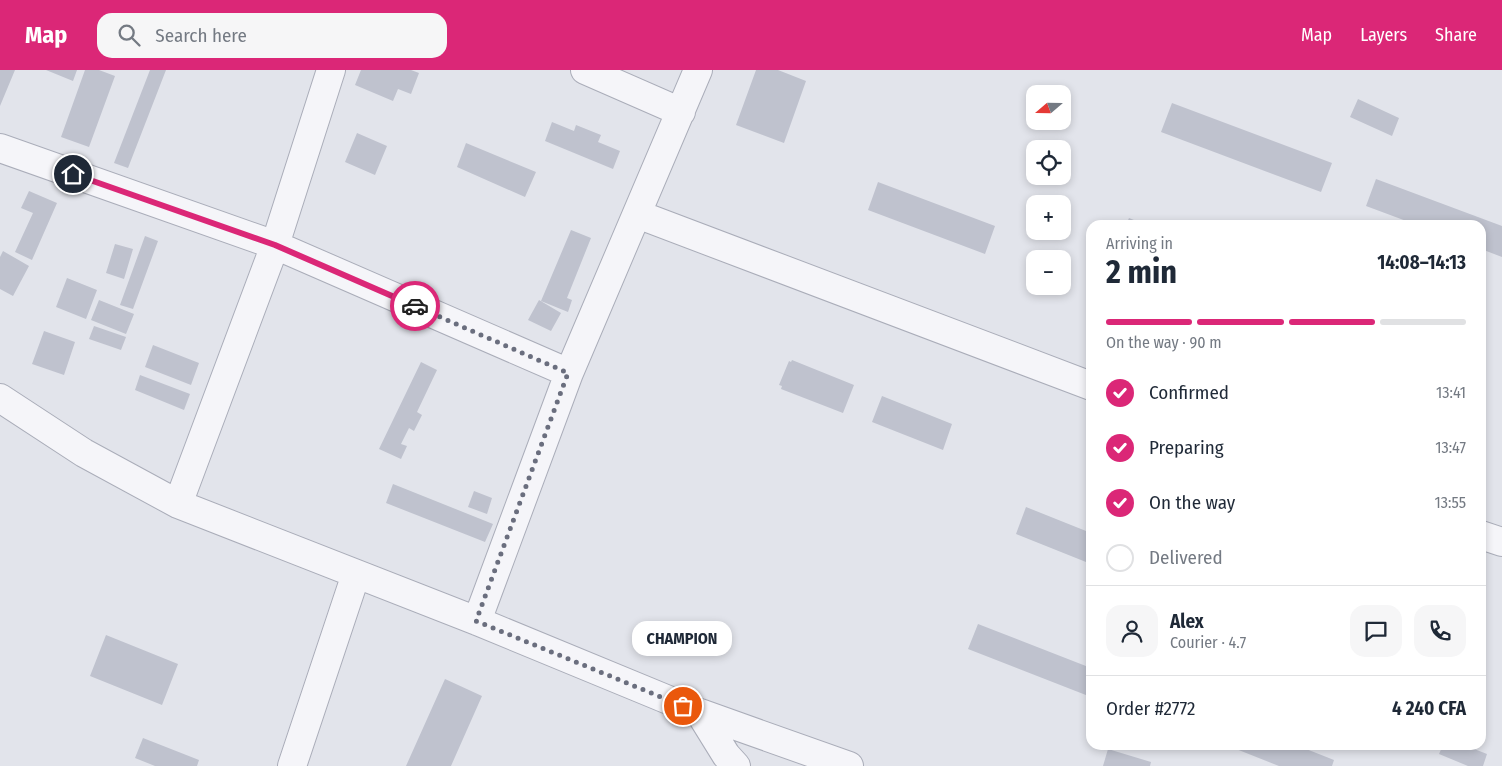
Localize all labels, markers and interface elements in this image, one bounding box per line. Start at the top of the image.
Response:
search box [97,13,447,58]
text: Map [25,21,67,49]
icon: search [115,21,143,49]
text: Search here [155,24,247,47]
text: Map [1301,24,1332,46]
text: Layers [1360,24,1407,46]
text: Share [1435,24,1477,46]
north arrow [1026,85,1071,130]
map controls [1026,85,1071,295]
button: locate [1026,140,1071,185]
pin [52,153,94,195]
icon: home [59,160,87,188]
button: + [1026,195,1071,240]
text: Arriving in [1106,234,1173,253]
button: − [1026,250,1071,295]
text: 14:08–14:13 [1377,251,1466,274]
text: 2 min [1106,253,1177,291]
courier [390,281,440,331]
icon: car [401,292,429,320]
text: On the way · 90 m [1106,333,1222,352]
icon: check [1106,379,1134,407]
text: Confirmed [1149,381,1229,404]
text: 13:41 [1436,383,1466,402]
icon: check [1106,434,1134,462]
text: Preparing [1149,436,1224,459]
text: 13:47 [1435,438,1466,457]
icon: check [1106,489,1134,517]
text: On the way [1149,491,1235,514]
text: 13:55 [1434,493,1466,512]
text: Delivered [1149,546,1223,569]
button: person [1106,605,1158,657]
button: chat [1350,605,1402,657]
button: phone [1414,605,1466,657]
text: Alex [1170,610,1204,633]
callout: CHAMPION [633,621,733,656]
text: CHAMPION [647,629,717,648]
text: Courier · 4.7 [1170,633,1246,652]
pin [662,685,704,727]
icon: bag [669,692,697,720]
text: Order #2772 [1106,697,1195,720]
text: 4 240 CFA [1392,697,1466,720]

